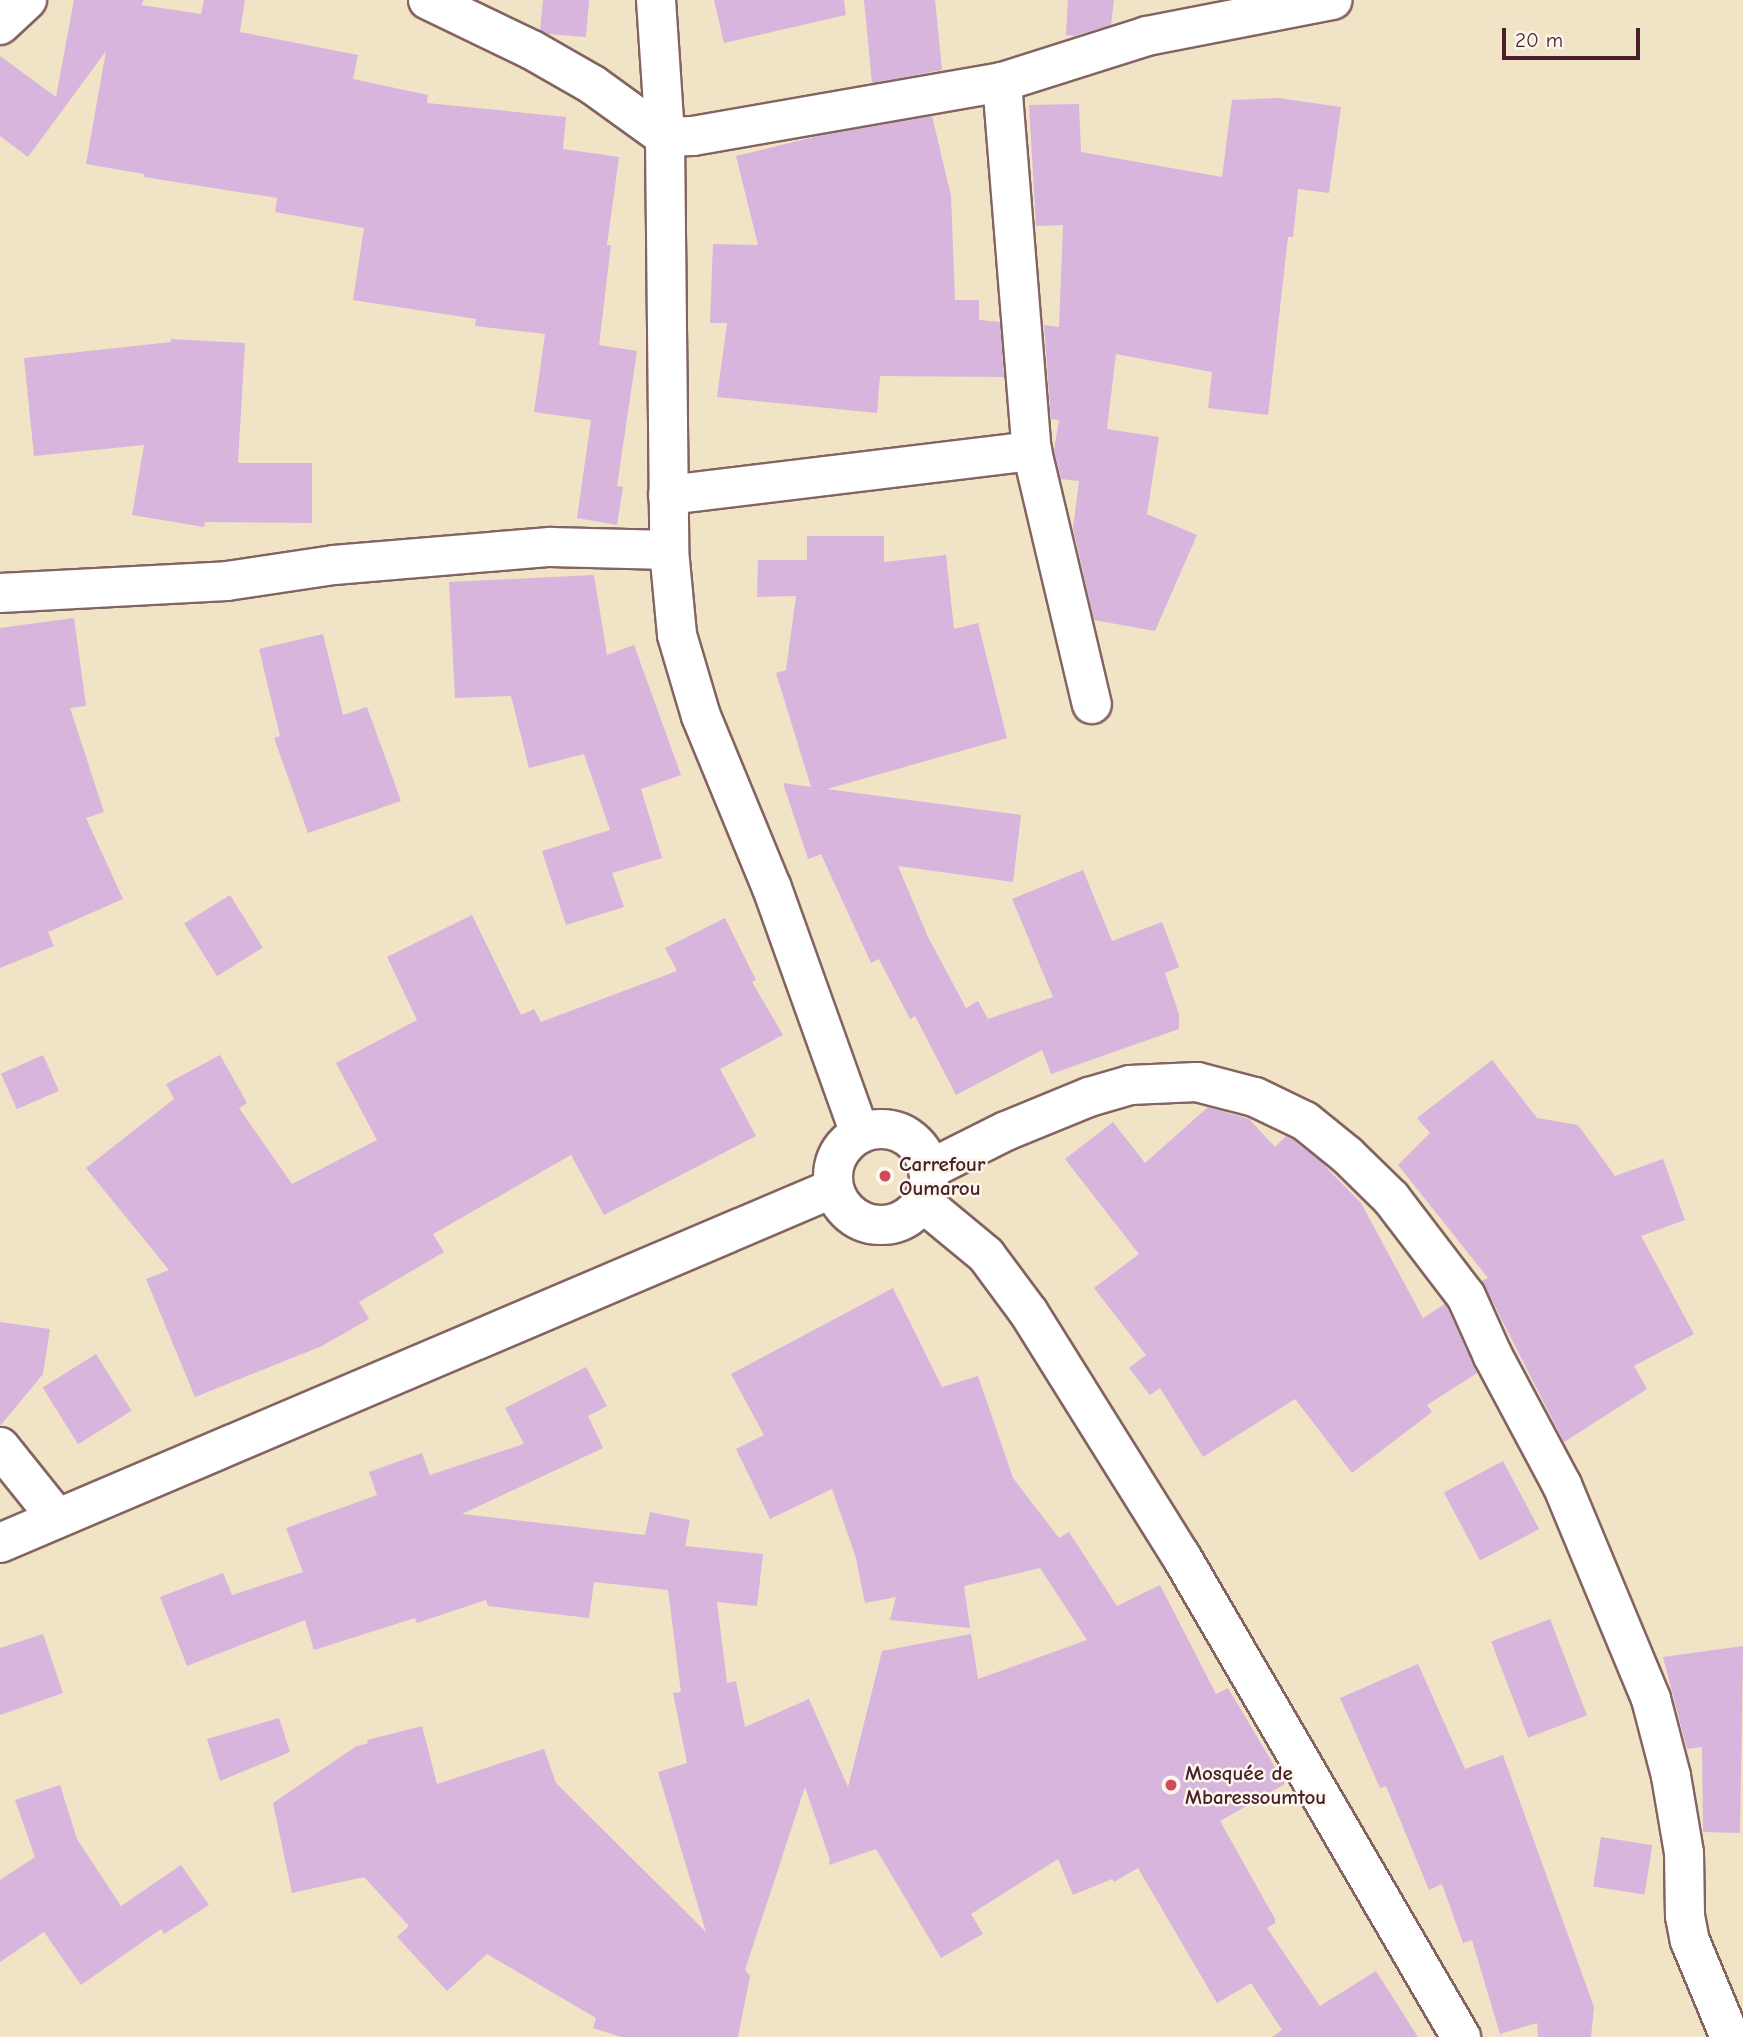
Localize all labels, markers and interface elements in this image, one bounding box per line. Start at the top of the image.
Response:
scale bar [1505,14,1643,58]
text: 20 m [1515,28,1563,52]
place label: Carrefour Oumarou [899,1151,985,1201]
marker: Carrefour Oumarou [877,1168,893,1184]
place label: Mosquée de Mbaressoumtou [1185,1760,1326,1810]
marker: Mosquée de Mbaressoumtou [1163,1777,1179,1793]

